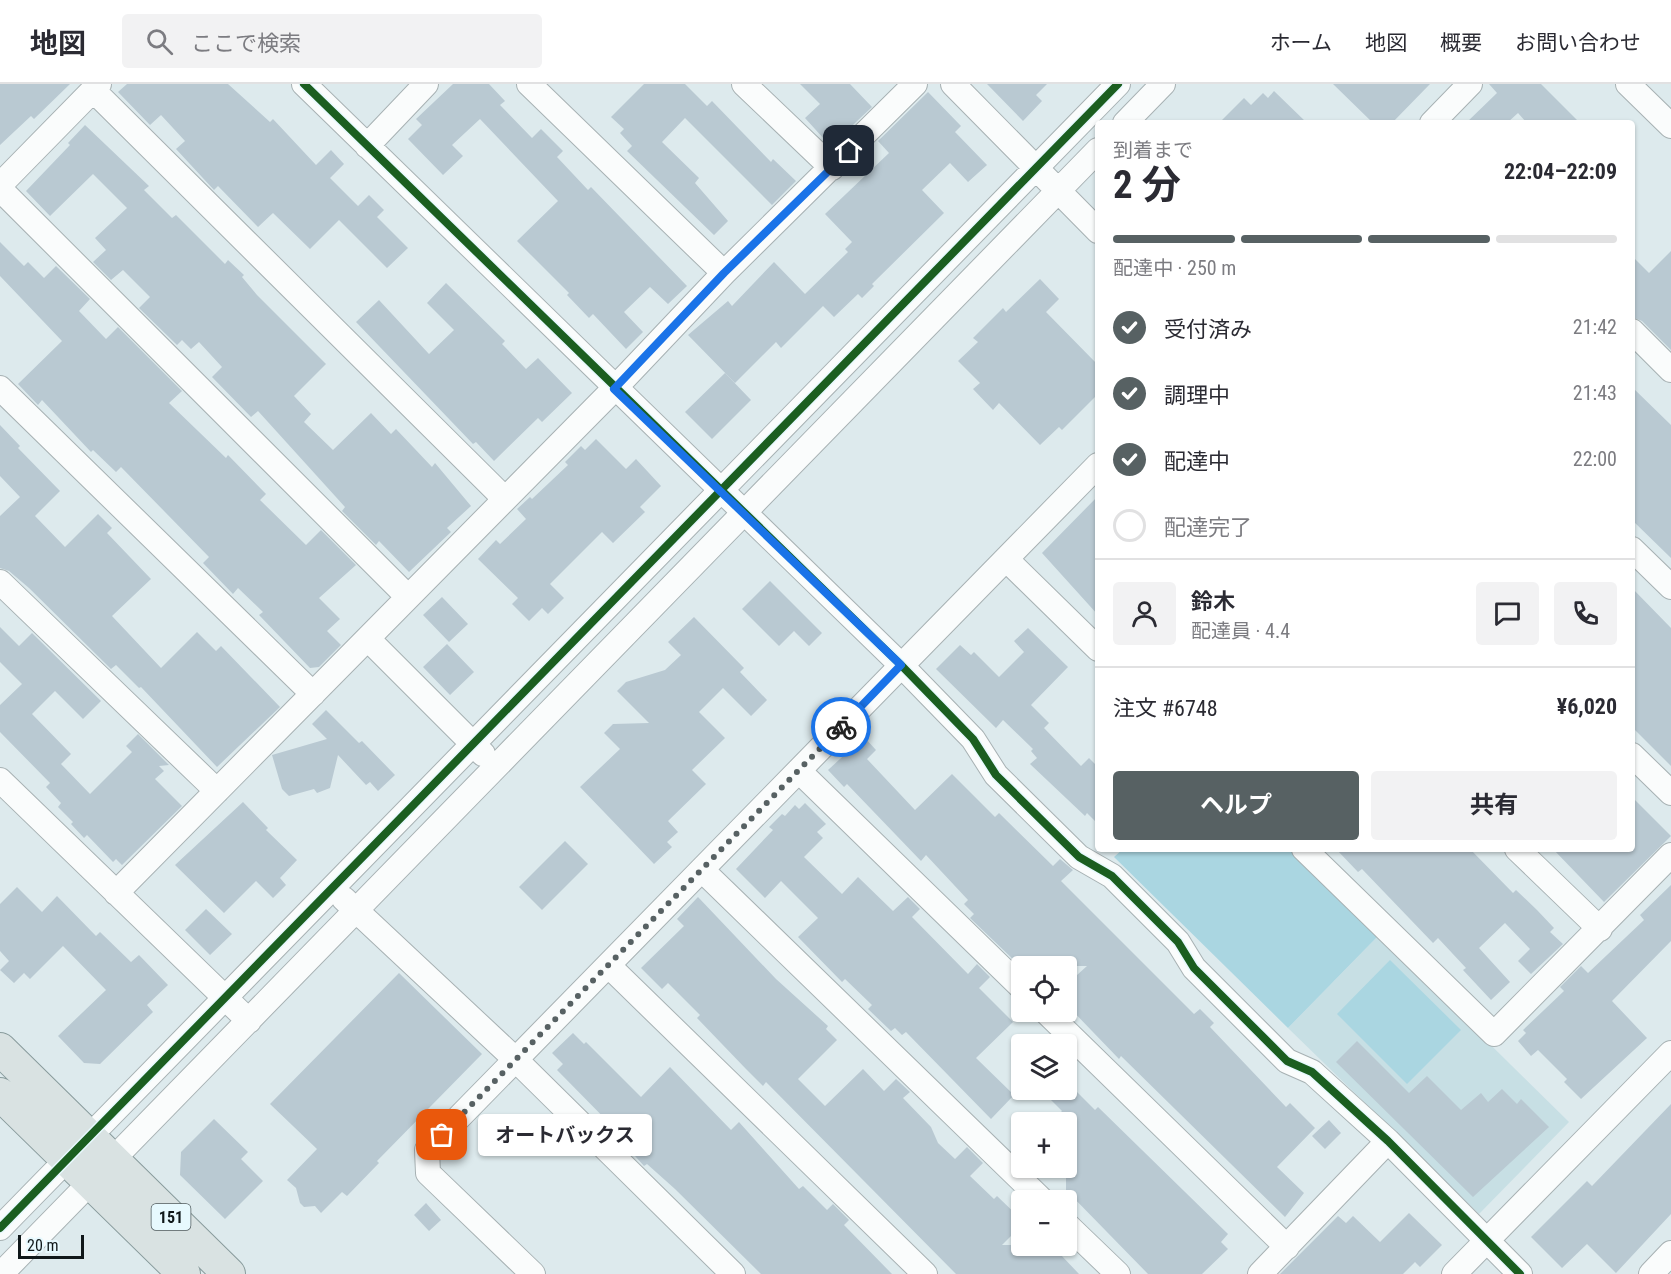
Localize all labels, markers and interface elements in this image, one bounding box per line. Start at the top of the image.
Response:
search box [122,14,542,68]
icon: search [143,25,176,58]
text: 地図 [30,27,86,60]
text: ここで検索 [191,31,301,56]
text: ホーム [1270,31,1332,55]
text: 地図 [1365,31,1407,55]
text: 概要 [1440,31,1482,55]
text: お問い合わせ [1515,31,1641,55]
pin [823,125,874,176]
icon: home [832,134,865,167]
text: 到着まで [1113,138,1193,162]
text: 22:04–22:09 [1504,159,1617,184]
text: 2 分 [1113,162,1181,208]
text: 配達中 · 250 m [1113,256,1236,280]
icon: check [1113,311,1146,344]
text: 21:42 [1573,315,1617,339]
text: 受付済み [1164,317,1252,342]
icon: check [1113,377,1146,410]
text: 21:43 [1573,381,1617,405]
text: 調理中 [1164,383,1230,408]
icon: check [1113,443,1146,476]
text: 22:00 [1573,447,1617,471]
text: 配達中 [1164,449,1230,474]
text: 配達完了 [1164,515,1252,540]
button: person [1113,582,1176,645]
button: chat [1476,582,1539,645]
button: phone [1554,582,1617,645]
text: 鈴木 [1191,589,1235,614]
text: 配達員 · 4.4 [1191,619,1290,643]
text: ¥6,020 [1557,694,1617,719]
text: 注文 #6748 [1113,696,1218,721]
courier [811,697,871,757]
icon: bike [825,711,858,744]
button: ヘルプ [1113,771,1359,840]
button: 共有 [1371,771,1617,840]
map controls [1011,956,1077,1256]
button: locate [1011,956,1077,1022]
button: layers [1011,1034,1077,1100]
pin [416,1109,467,1160]
button: + [1011,1112,1077,1178]
callout: オートバックス [478,1114,652,1156]
icon: bag [425,1118,458,1151]
text: オートバックス [495,1123,635,1147]
button: − [1011,1190,1077,1256]
road number: 151 [152,1204,190,1230]
scale bar [18,1232,84,1260]
text: 20 m [27,1236,59,1255]

